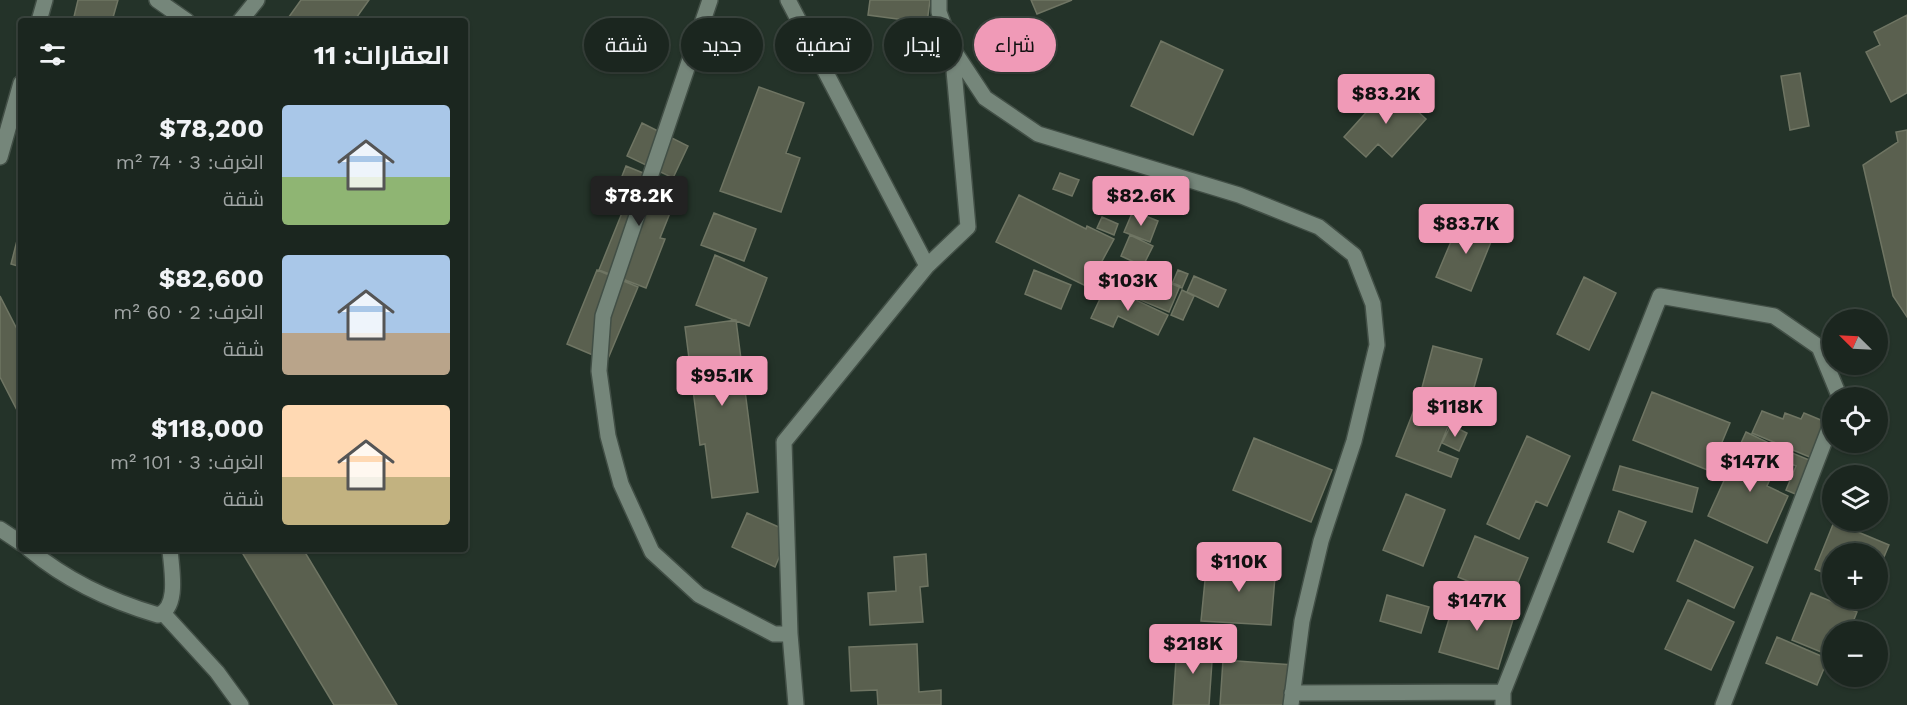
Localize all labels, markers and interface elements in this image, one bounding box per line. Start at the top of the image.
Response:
chip: شقة [584,18,669,72]
chip: جديد [681,18,763,72]
chip: تصفية [775,18,872,72]
chip: إيجار [884,18,962,72]
chip: شراء [974,18,1056,72]
icon: filters [36,38,69,71]
text: العقارات: 11 [314,40,450,70]
pin: $83.2K [1337,74,1435,125]
text: $83.2K [1352,81,1420,105]
text: $78,200 [159,113,264,143]
icon: home [330,129,402,201]
text: الغرف: 3 · 74 m² [116,150,264,174]
pin: $78.2K [590,176,688,227]
pin: $82.6K [1092,176,1190,227]
text: $78.2K [605,183,673,207]
text: $82.6K [1106,183,1176,207]
text: شقة [223,187,264,211]
pin: $83.7K [1417,204,1515,255]
text: $83.7K [1433,211,1499,235]
pin: $103K [1086,261,1170,312]
text: $82,600 [159,263,264,293]
text: $103K [1098,268,1158,292]
icon: home [330,279,402,351]
text: الغرف: 2 · 60 m² [113,300,264,324]
north arrow [1822,309,1888,375]
map controls [1822,309,1888,687]
text: شقة [223,337,264,361]
pin: $95.1K [673,356,771,407]
text: $95.1K [691,363,753,387]
pin: $118K [1413,387,1497,438]
button: locate [1822,387,1888,453]
text: $118K [1427,394,1483,418]
text: $118,000 [151,413,264,443]
icon: home [330,429,402,501]
pin: $147K [1708,442,1792,493]
text: $147K [1720,449,1780,473]
text: الغرف: 3 · 101 m² [110,450,264,474]
button: layers [1822,465,1888,531]
text: شقة [223,487,264,511]
pin: $110K [1197,542,1281,593]
button: + [1822,543,1888,609]
text: $110K [1211,549,1267,573]
pin: $147K [1435,581,1519,632]
text: $147K [1447,588,1507,612]
button: − [1822,621,1888,687]
pin: $218K [1151,624,1235,675]
text: $218K [1163,631,1223,655]

